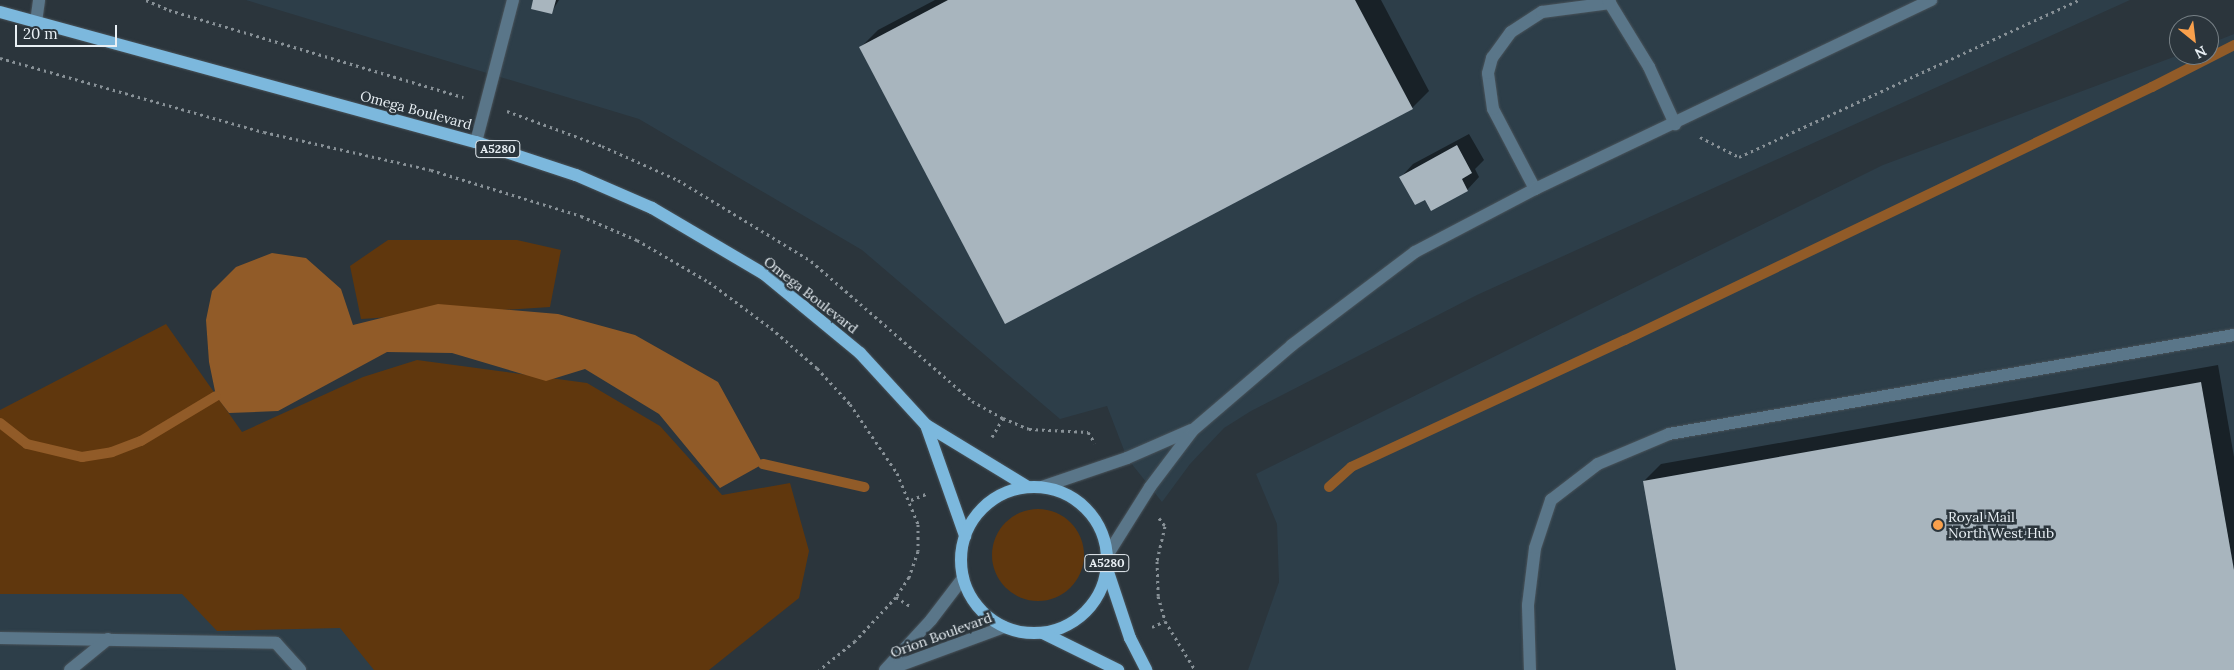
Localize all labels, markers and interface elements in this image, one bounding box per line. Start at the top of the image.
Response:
scale bar [18,15,120,47]
north arrow [2169,15,2219,65]
text: 20 m [23,24,58,43]
text: N [2192,42,2210,63]
street label: Omega Boulevard [358,87,474,133]
road number: A5280 [474,140,522,158]
street label: Omega Boulevard [761,253,861,337]
place label: Royal Mail North West Hub [1948,509,2054,542]
marker: Royal Mail North West Hub [1932,519,1944,531]
road number: A5280 [1083,554,1131,572]
street label: Orion Boulevard [888,609,994,661]

